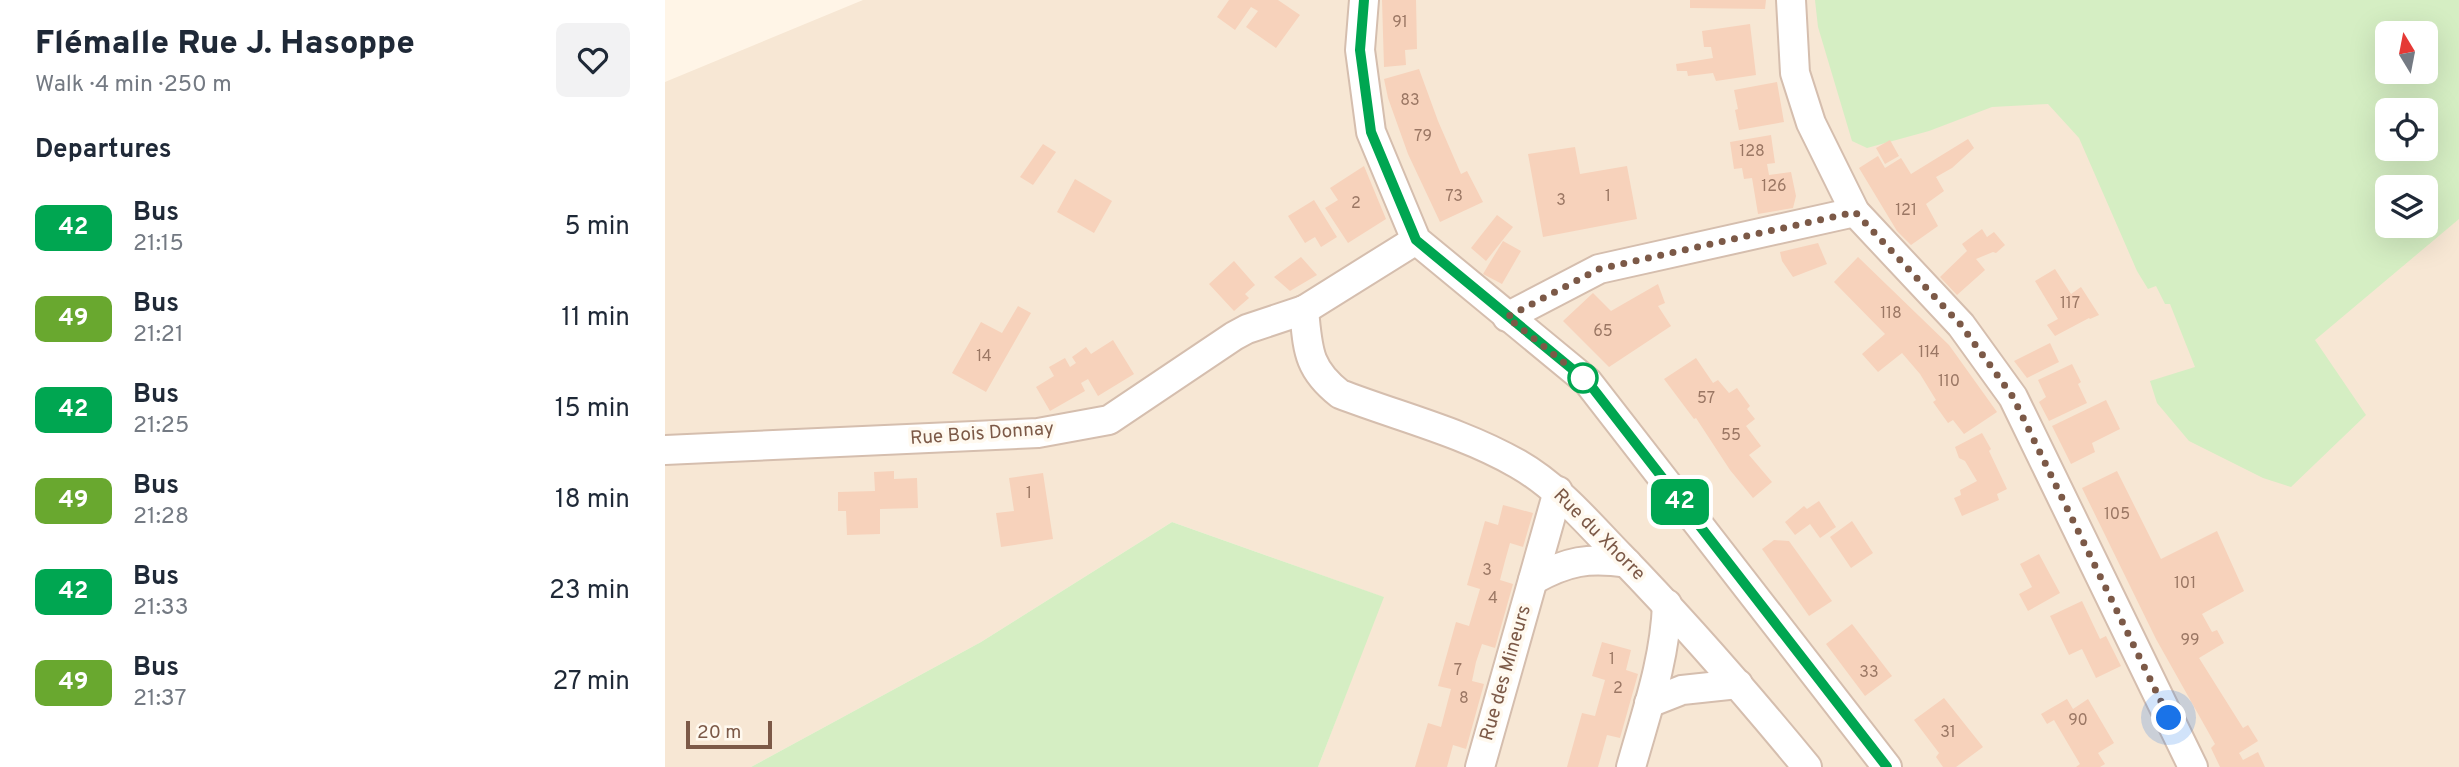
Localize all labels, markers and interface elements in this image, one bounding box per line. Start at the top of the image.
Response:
house number: 91 [1392,13,1408,33]
north arrow [2375,21,2438,84]
map controls [2375,21,2438,238]
button: heart [556,23,630,97]
text: Flémalle Rue J. Hasoppe [35,24,415,66]
text: Walk · 4 min · 250 m [35,71,232,100]
house number: 83 [1400,91,1420,111]
button: locate [2375,98,2438,161]
house number: 79 [1414,127,1432,147]
text: Departures [35,134,172,167]
house number: 128 [1739,142,1765,162]
button: layers [2375,175,2438,238]
house number: 126 [1761,177,1787,197]
house number: 73 [1445,187,1463,207]
house number: 1 [1605,187,1611,207]
house number: 3 [1556,191,1566,211]
house number: 2 [1351,194,1361,214]
text: Bus [133,197,179,230]
house number: 121 [1895,201,1917,221]
text: 5 min [564,211,630,244]
text: 42 [58,213,89,243]
text: 21:15 [133,230,184,259]
text: Bus [133,288,179,321]
house number: 117 [2060,294,2080,314]
text: 11 min [561,302,630,335]
text: 49 [58,304,89,334]
house number: 118 [1880,304,1902,324]
text: 21:21 [133,321,184,350]
house number: 65 [1593,322,1613,342]
house number: 114 [1918,343,1940,363]
house number: 14 [976,347,992,367]
unlabelled marker [1568,363,1598,393]
house number: 110 [1938,372,1960,392]
text: Bus [133,379,179,412]
house number: 57 [1697,389,1715,409]
text: 15 min [555,393,630,426]
text: 42 [58,395,89,425]
text: 21:25 [133,412,189,441]
street label: Rue Bois Donnay [909,417,1055,451]
house number: 55 [1721,426,1741,446]
text: Bus [133,470,179,503]
line badge: 42 [1649,479,1711,525]
text: 18 min [555,484,630,517]
house number: 1 [1026,484,1032,504]
street label: Rue du Xhorre [1548,484,1650,586]
text: 49 [58,486,89,516]
text: 42 [1665,487,1695,517]
text: 21:28 [133,503,189,532]
house number: 105 [2104,505,2130,525]
text: Bus [133,561,179,594]
house number: 3 [1482,561,1492,581]
house number: 101 [2174,574,2196,594]
text: 23 min [549,575,630,608]
text: 42 [58,577,89,607]
house number: 4 [1488,589,1498,609]
text: 21:33 [133,594,189,623]
street label: Rue des Mineurs [1475,602,1537,744]
house number: 99 [2180,631,2200,651]
house number: 1 [1609,650,1615,670]
text: Bus [133,652,179,685]
house number: 7 [1454,661,1462,681]
house number: 33 [1859,663,1879,683]
text: 27 min [552,666,630,699]
text: 49 [58,668,89,698]
house number: 2 [1613,679,1623,699]
text: 21:37 [133,685,186,714]
house number: 8 [1459,689,1469,709]
your location [2151,700,2186,735]
house number: 90 [2068,711,2088,731]
scale bar [686,718,772,750]
text: 20 m [697,721,741,745]
house number: 31 [1940,723,1956,743]

